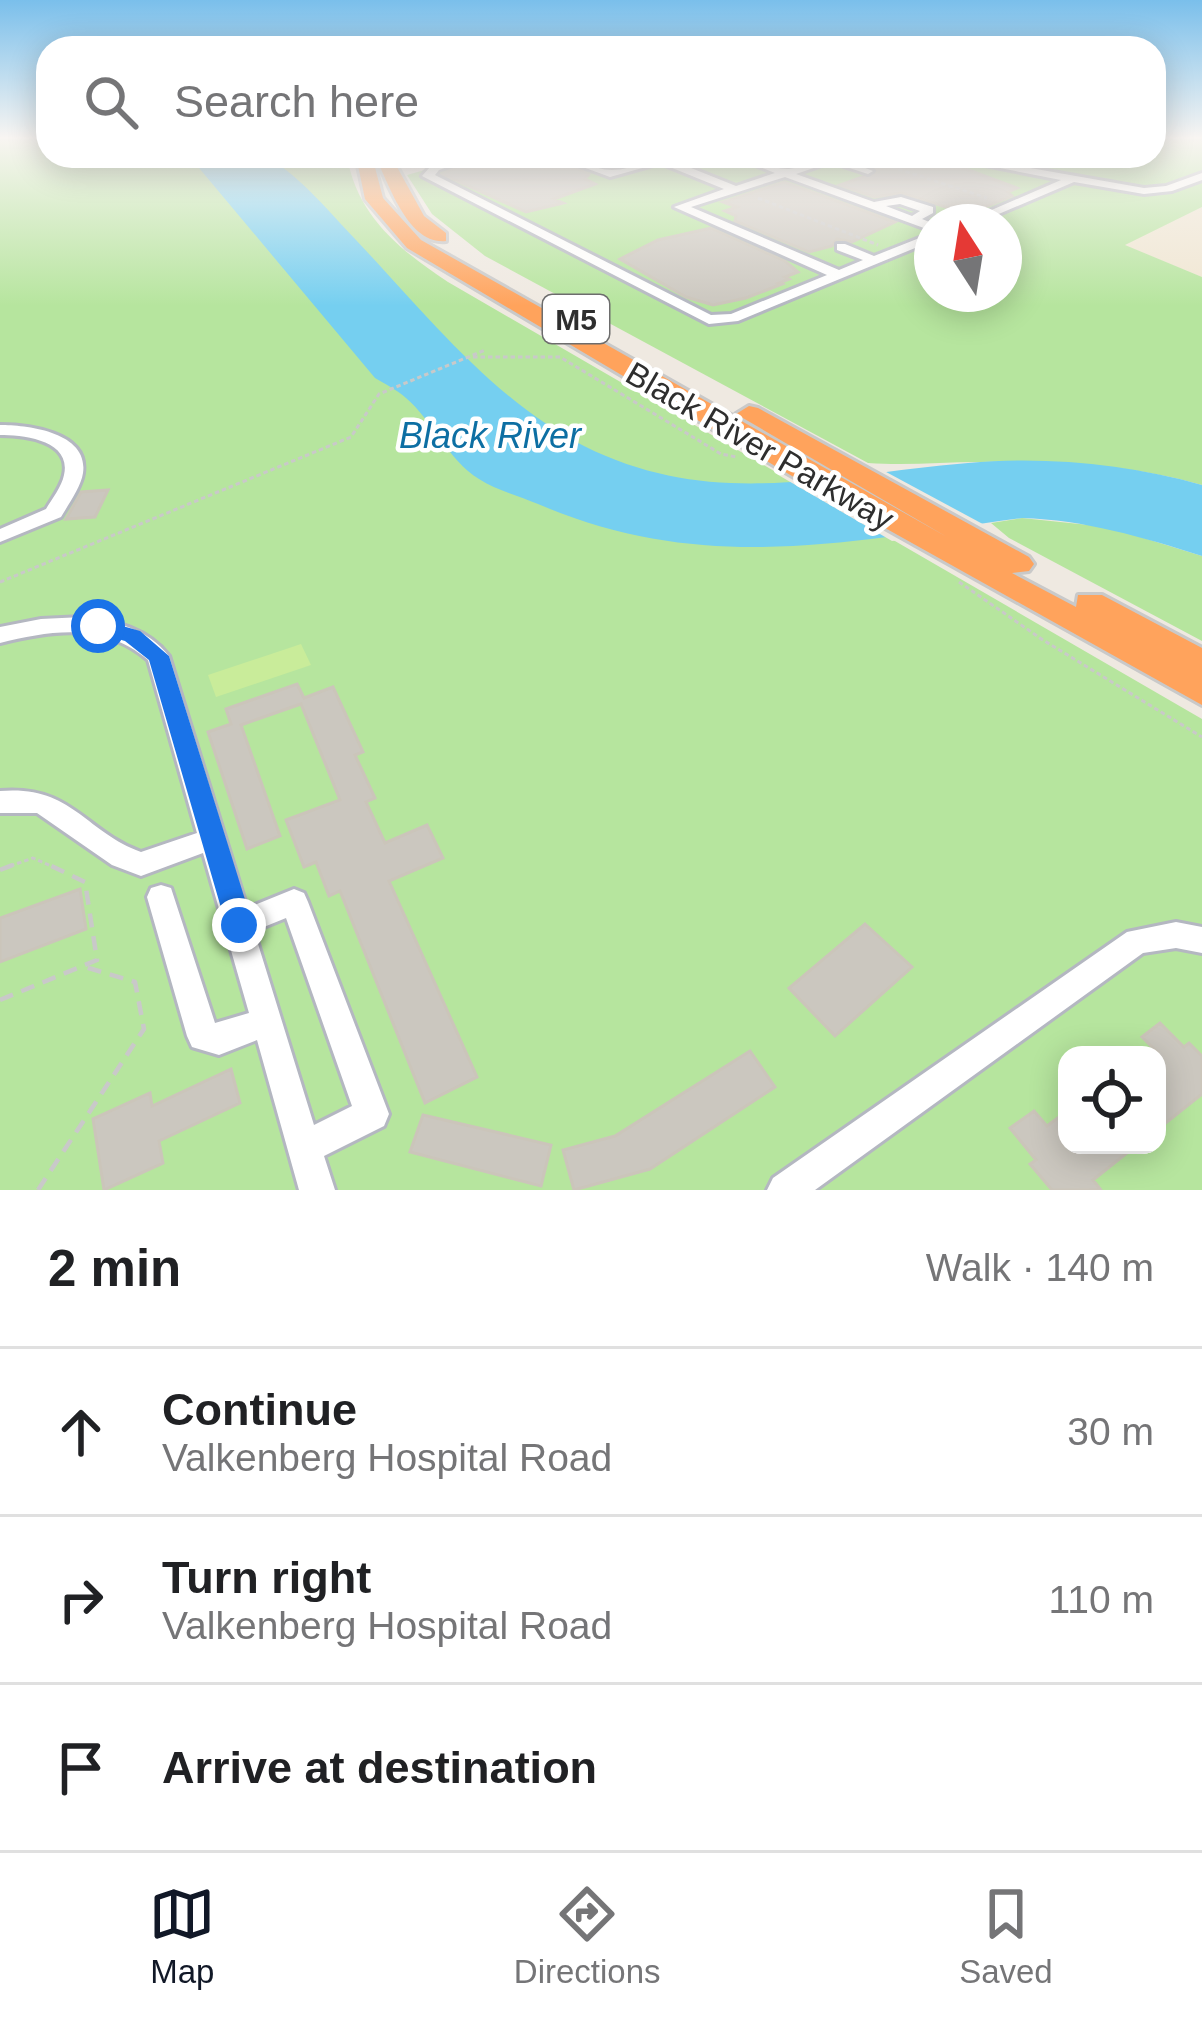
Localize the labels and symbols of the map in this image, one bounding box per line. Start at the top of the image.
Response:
north arrow [914,204,1022,312]
road number: M5 [543,295,609,343]
street label: Black River Parkway [620,354,901,538]
water label: Black River [399,415,583,456]
route start [71,599,125,653]
route end [212,898,266,952]

